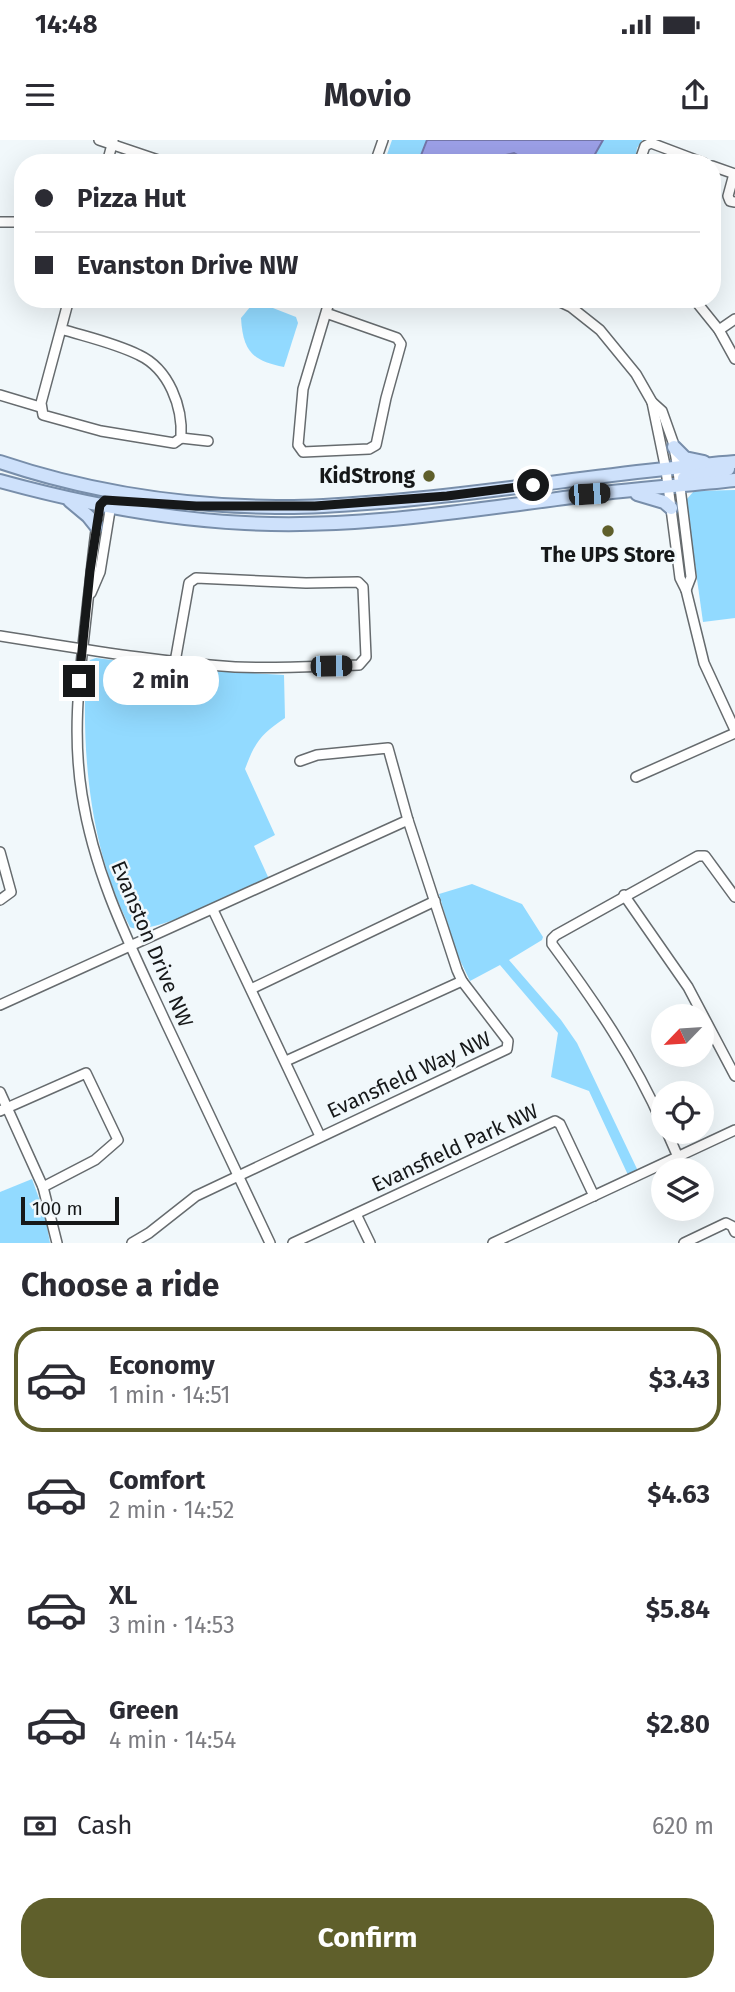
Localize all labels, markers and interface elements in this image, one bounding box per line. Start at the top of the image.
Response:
text: 14:48 [35,9,98,40]
icon: menu [21,76,59,114]
text: Movio [324,76,411,114]
icon: share [676,76,714,114]
text: Pizza Hut [77,183,186,214]
text: Evanston Drive NW [77,250,298,281]
place label: KidStrong [319,463,415,489]
marker: KidStrong [421,468,437,484]
route start [517,469,549,501]
car [568,482,611,506]
marker: The UPS Store [600,523,616,539]
place label: The UPS Store [541,542,676,568]
car [310,655,353,677]
callout: 2 min [104,656,219,706]
route end [63,665,95,697]
text: 2 min [133,666,189,694]
street label: Evanston Drive NW [105,857,199,1031]
north arrow [651,1004,714,1068]
map controls [651,1004,714,1221]
street label: Evansfield Way NW [323,1026,495,1124]
button: locate [651,1081,714,1144]
street label: Evansfield Park NW [368,1098,542,1198]
button: layers [651,1158,714,1221]
scale bar [21,1194,119,1226]
text: 100 m [32,1197,83,1220]
text: Choose a ride [21,1266,219,1304]
icon: car [25,1348,88,1411]
text: Economy [109,1350,215,1381]
text: $3.43 [649,1364,710,1395]
text: 1 min · 14:51 [109,1381,231,1409]
icon: car [25,1463,88,1526]
text: Comfort [109,1465,205,1496]
text: $4.63 [647,1479,710,1510]
text: 2 min · 14:52 [109,1496,234,1524]
icon: car [25,1578,88,1641]
text: XL [109,1580,137,1611]
text: $5.84 [646,1594,710,1625]
text: 3 min · 14:53 [109,1611,235,1639]
icon: car [25,1693,88,1756]
text: Green [109,1695,179,1726]
text: $2.80 [646,1709,710,1740]
text: 4 min · 14:54 [109,1726,236,1754]
icon: cash [21,1807,59,1845]
text: Cash [77,1810,133,1841]
text: 620 m [652,1812,714,1840]
button: Confirm [21,1898,714,1978]

